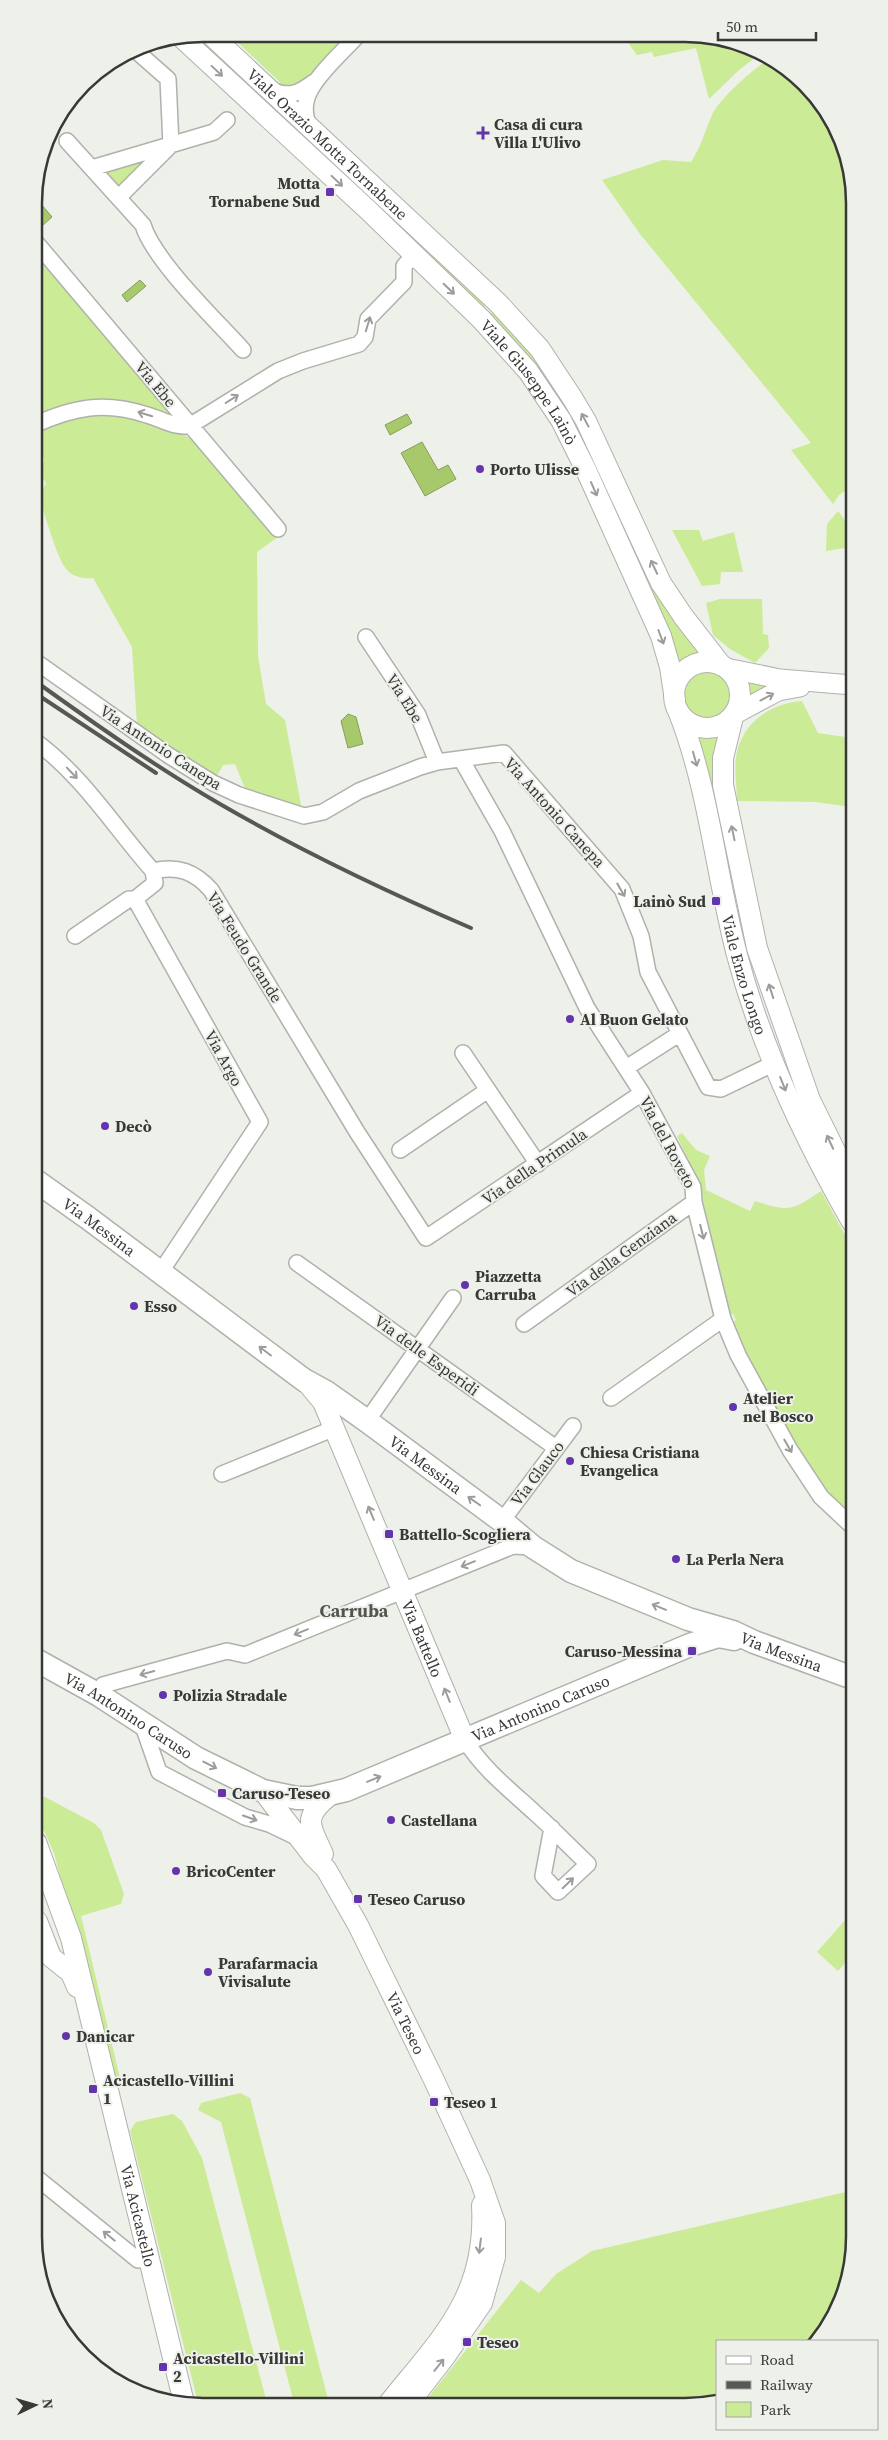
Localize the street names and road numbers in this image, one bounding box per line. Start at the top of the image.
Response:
street label: Viale Orazio Motta Tornabene [242,63,413,225]
street label: Viale Giuseppe Lainò [476,315,583,448]
street label: Via Ebe [130,356,182,412]
street label: Via Ebe [381,669,429,727]
street label: Via Antonio Canepa [96,699,227,795]
street label: Via Antonio Canepa [499,752,611,873]
street label: Via Feudo Grande [202,887,288,1007]
street label: Viale Enzo Longo [717,913,773,1038]
street label: Via Argo [200,1026,249,1090]
street label: Via del Roveto [634,1092,702,1192]
street label: Via della Primula [477,1122,592,1209]
street label: Via Messina [58,1192,141,1262]
street label: Via della Genziana [561,1206,682,1302]
street label: Via delle Esperidi [370,1309,484,1401]
street label: Via Messina [385,1430,467,1499]
street label: Via Glauco [505,1436,569,1510]
street label: Via Battello [396,1596,449,1681]
street label: Via Messina [737,1626,826,1677]
street label: Via Antonino Caruso [60,1667,197,1764]
street label: Via Antonino Caruso [468,1669,613,1747]
street label: Via Teseo [381,1988,431,2058]
street label: Via Acicastello [115,2162,162,2269]

